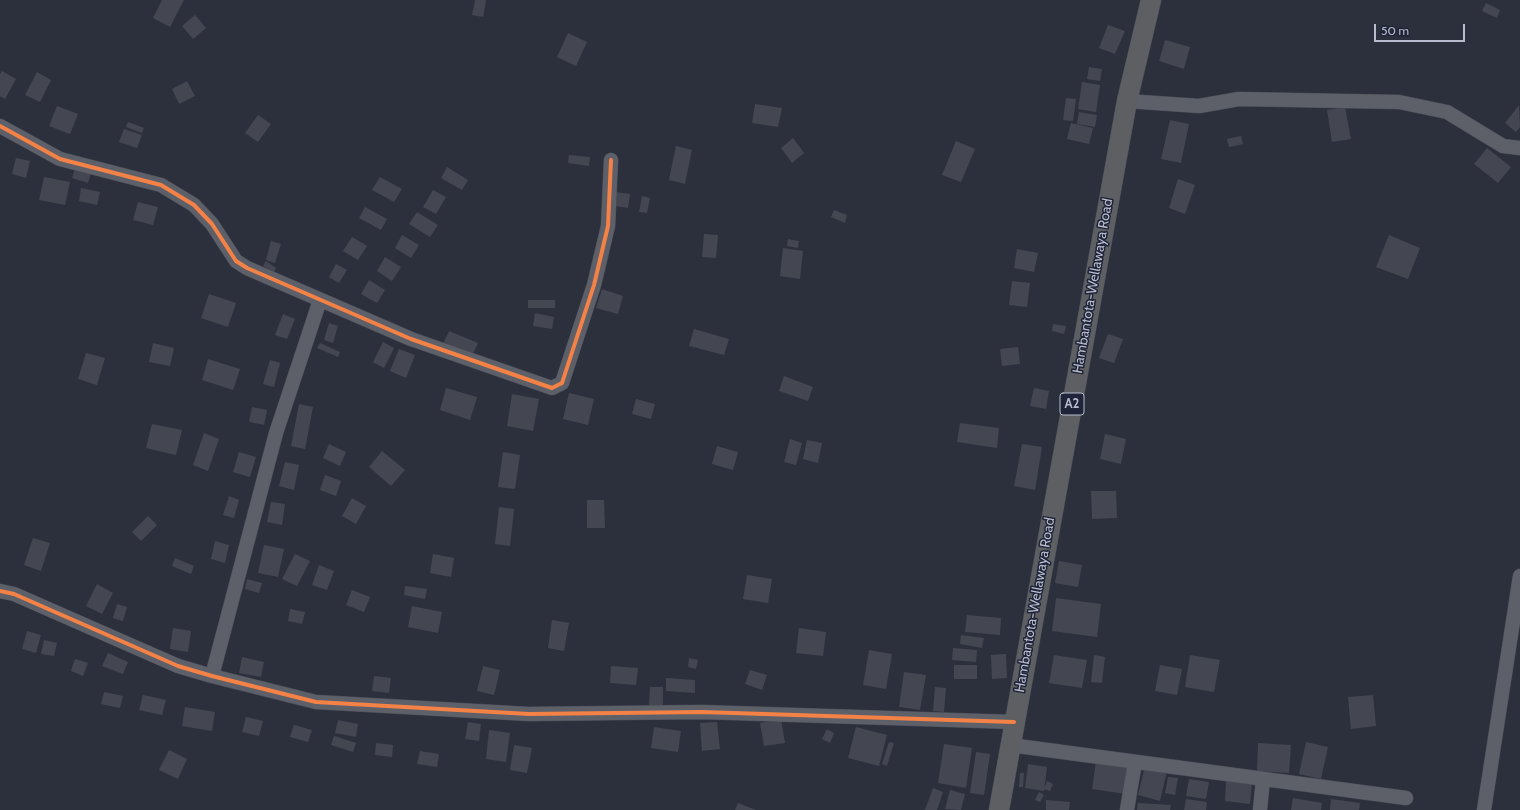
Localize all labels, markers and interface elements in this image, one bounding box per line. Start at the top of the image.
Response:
scale bar [1376,16,1467,42]
text: 50 m [1381,23,1409,38]
street label: Hambantota-Wellawaya Road [1069,197,1117,375]
road number: A2 [1060,393,1084,415]
street label: Hambantota-Wellawaya Road [1011,516,1059,694]

